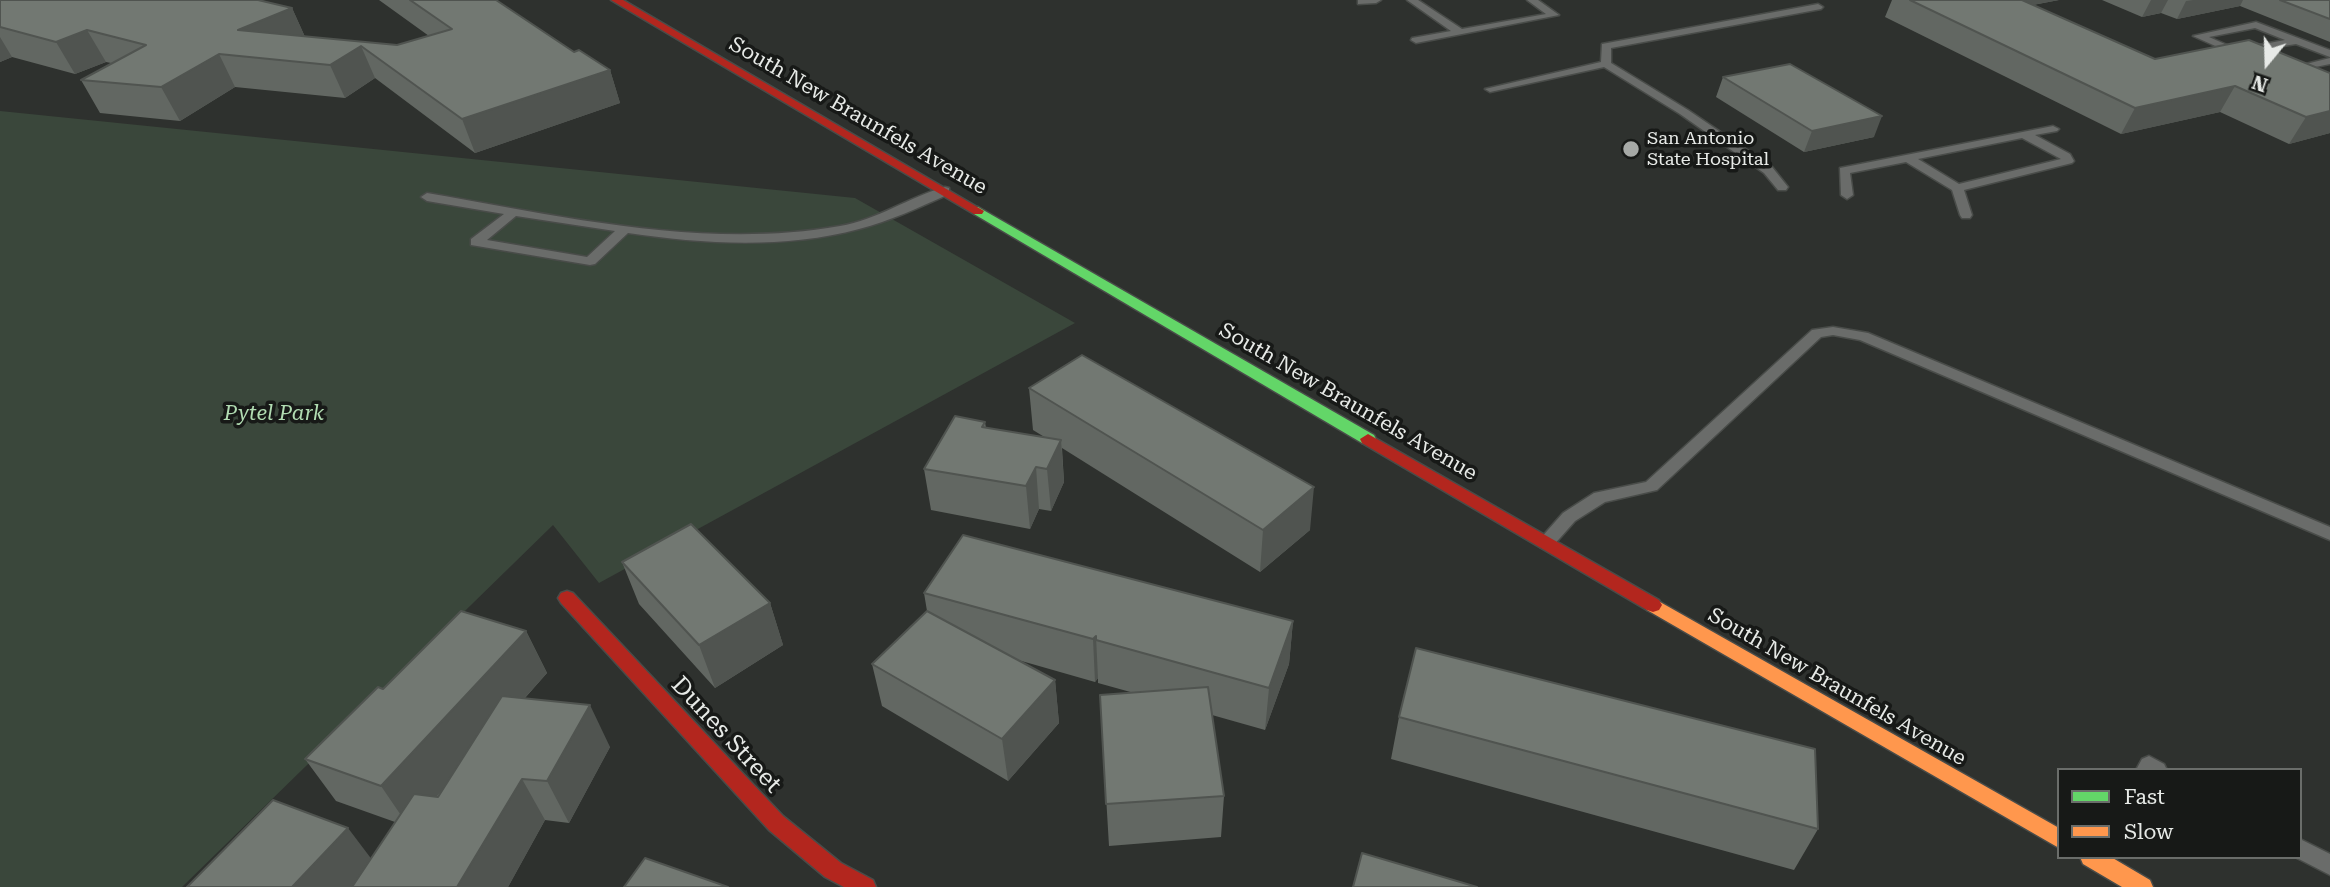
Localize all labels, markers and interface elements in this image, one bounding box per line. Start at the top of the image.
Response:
north arrow [2232,28,2302,98]
street label: South New Braunfels Avenue [725,32,991,200]
text: N [2249,70,2271,97]
place label: San Antonio State Hospital [1647,128,1769,170]
marker: San Antonio State Hospital [1621,139,1641,159]
street label: South New Braunfels Avenue [1215,318,1481,486]
park label: Pytel Park [224,401,324,427]
street label: South New Braunfels Avenue [1704,603,1970,771]
street label: Dunes Street [665,671,787,799]
legend [2057,768,2302,859]
text: Fast [2124,785,2165,809]
text: Slow [2124,820,2173,844]

